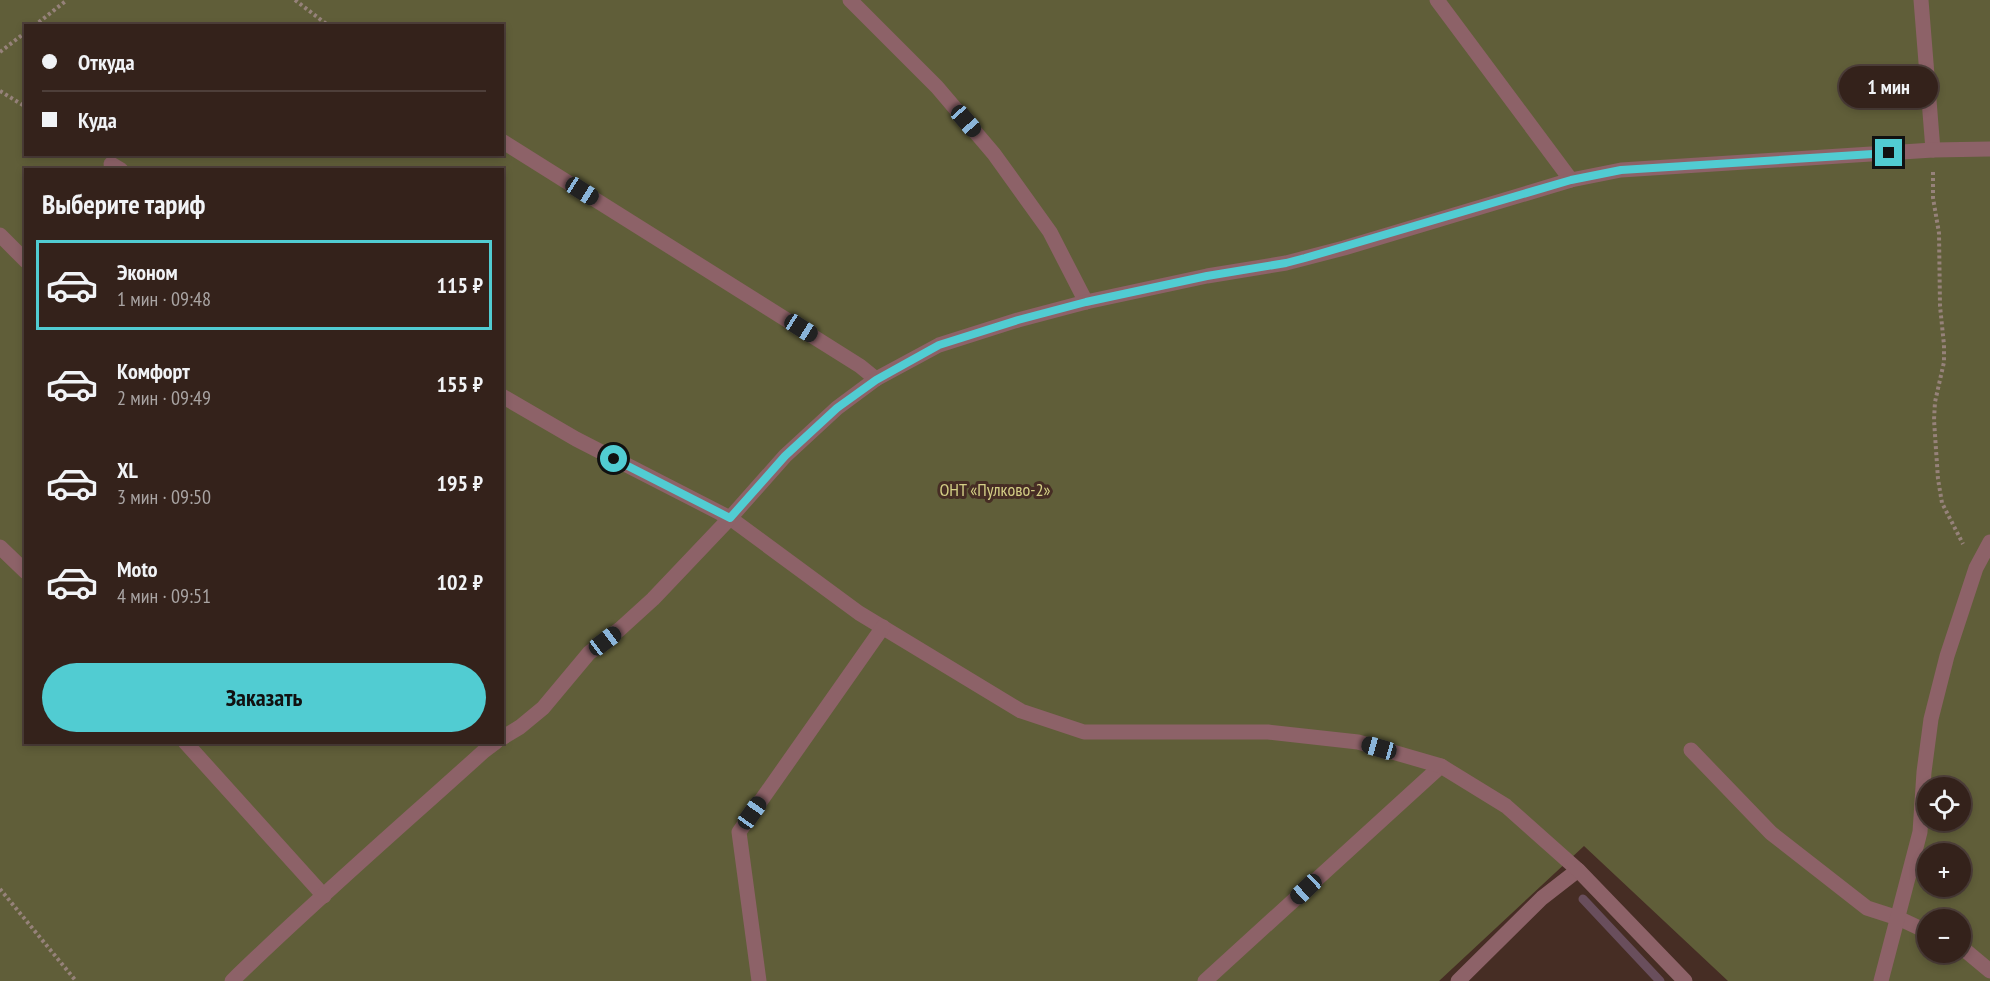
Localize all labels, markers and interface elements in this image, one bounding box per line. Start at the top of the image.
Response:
text: Откуда [78,48,135,76]
callout: 1 мин [1840,66,1938,108]
text: 1 мин [1867,74,1910,100]
car [947,102,985,140]
text: Куда [78,106,117,134]
route end [1875,139,1902,166]
car [562,174,602,208]
text: Выберите тариф [42,187,205,221]
icon: car [45,258,99,312]
text: Эконом [117,258,178,286]
text: 115 ₽ [436,271,483,299]
text: 1 мин · 09:48 [117,286,211,312]
car [781,311,821,345]
icon: car [45,357,99,411]
text: Комфорт [117,357,190,385]
text: 155 ₽ [436,370,483,398]
text: 2 мин · 09:49 [117,385,211,411]
route start [600,445,627,472]
icon: car [45,456,99,510]
text: XL [117,456,138,484]
text: 195 ₽ [436,469,483,497]
park label: ОНТ «Пулково-2» [939,478,1051,501]
text: 3 мин · 09:50 [117,484,211,510]
icon: car [45,555,99,609]
text: Moto [117,555,158,583]
text: 102 ₽ [436,568,483,596]
text: 4 мин · 09:51 [117,583,211,609]
car [585,623,625,659]
button: Заказать [42,663,486,732]
car [1359,734,1399,762]
map controls [1917,777,1971,963]
button: locate [1917,777,1971,831]
car [734,793,770,833]
button: + [1917,843,1971,897]
car [1287,870,1325,908]
button: − [1917,909,1971,963]

